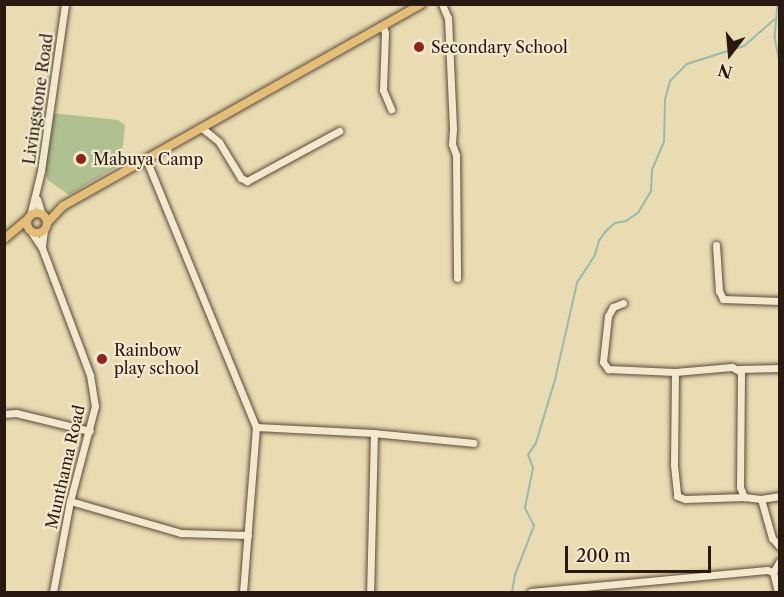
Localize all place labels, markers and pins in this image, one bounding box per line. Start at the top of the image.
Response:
place label: Secondary School [431,37,568,57]
marker: Secondary School [412,40,426,54]
place label: Mabuya Camp [93,149,204,169]
marker: Mabuya Camp [74,152,88,166]
place label: Rainbow play school [114,340,200,378]
marker: Rainbow play school [95,352,109,366]

